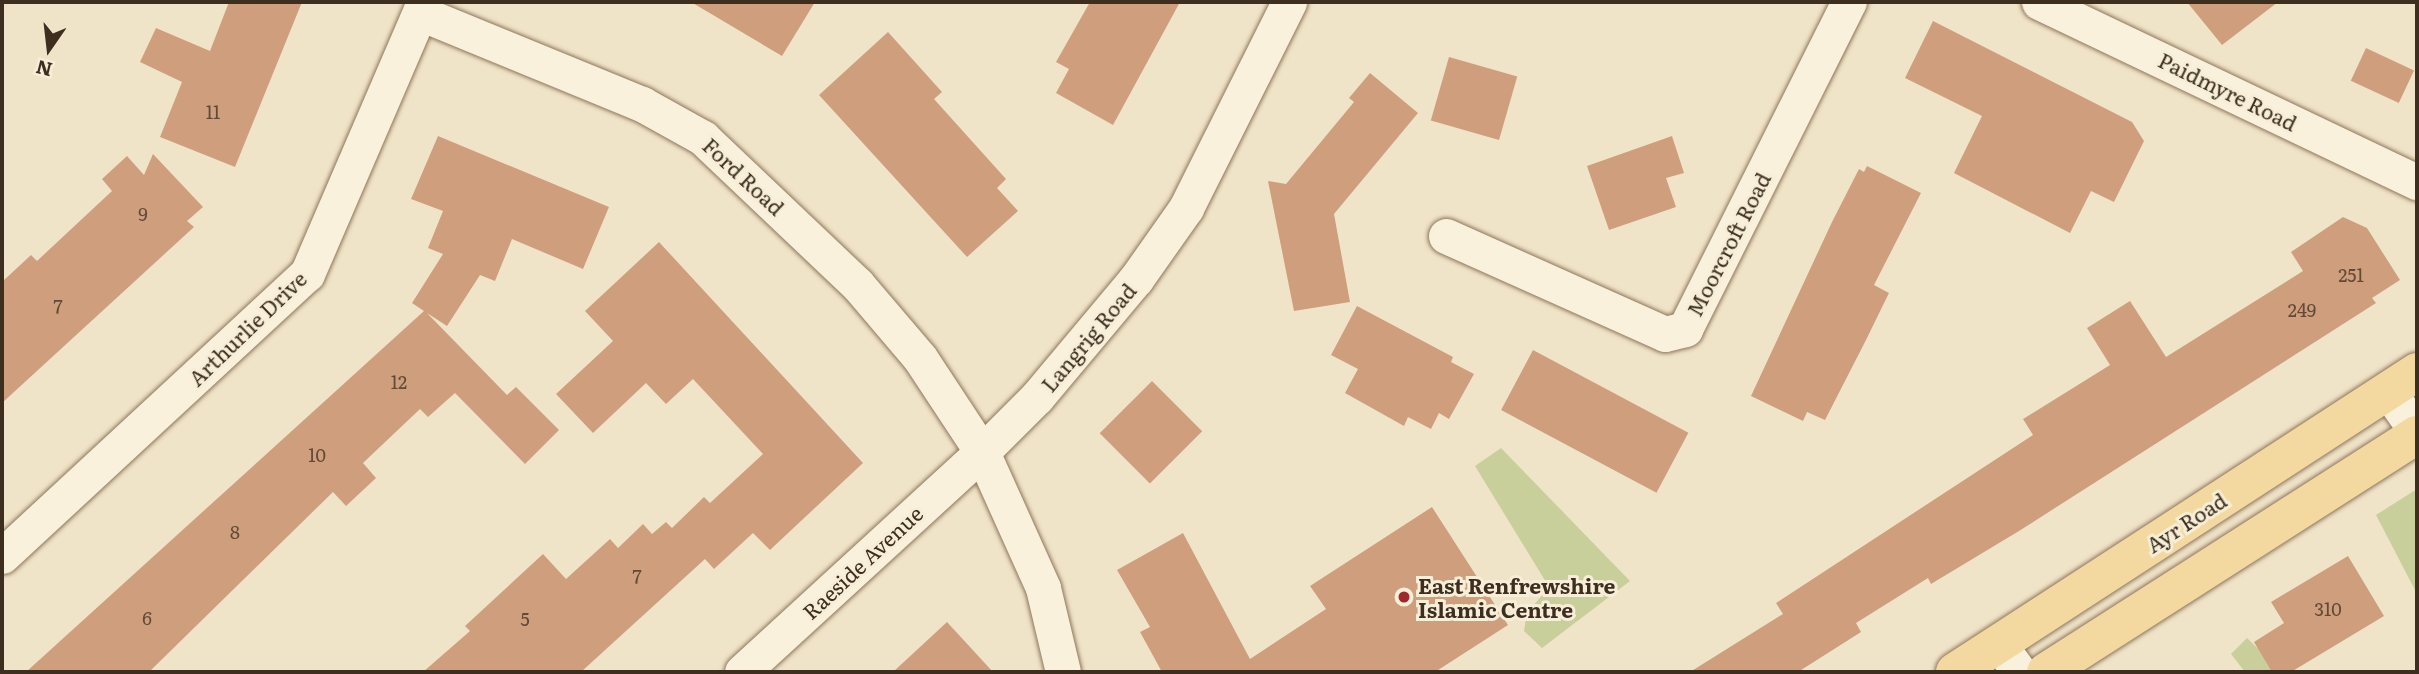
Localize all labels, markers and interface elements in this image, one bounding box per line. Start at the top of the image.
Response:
north arrow [14,14,84,84]
street label: Paidmyre Road [2155,47,2301,135]
text: N [33,54,55,85]
house number: 11 [206,101,220,123]
street label: Ford Road [698,132,790,220]
street label: Moorcroft Road [1681,168,1775,320]
house number: 9 [138,203,148,225]
house number: 251 [2338,264,2364,286]
street label: Arthurlie Drive [183,265,311,391]
street label: Langrig Road [1035,278,1141,396]
house number: 7 [53,295,63,317]
house number: 249 [2288,299,2316,321]
house number: 12 [391,371,407,393]
house number: 10 [308,444,326,466]
street label: Ayr Road [2141,487,2231,557]
street label: Raeside Avenue [797,500,927,624]
house number: 8 [230,521,240,543]
house number: 7 [632,565,642,587]
place label: East Renfrewshire Islamic Centre [1418,572,1615,622]
marker: East Renfrewshire Islamic Centre [1396,589,1412,605]
house number: 310 [2314,598,2342,620]
house number: 6 [142,607,152,629]
house number: 5 [520,608,530,630]

